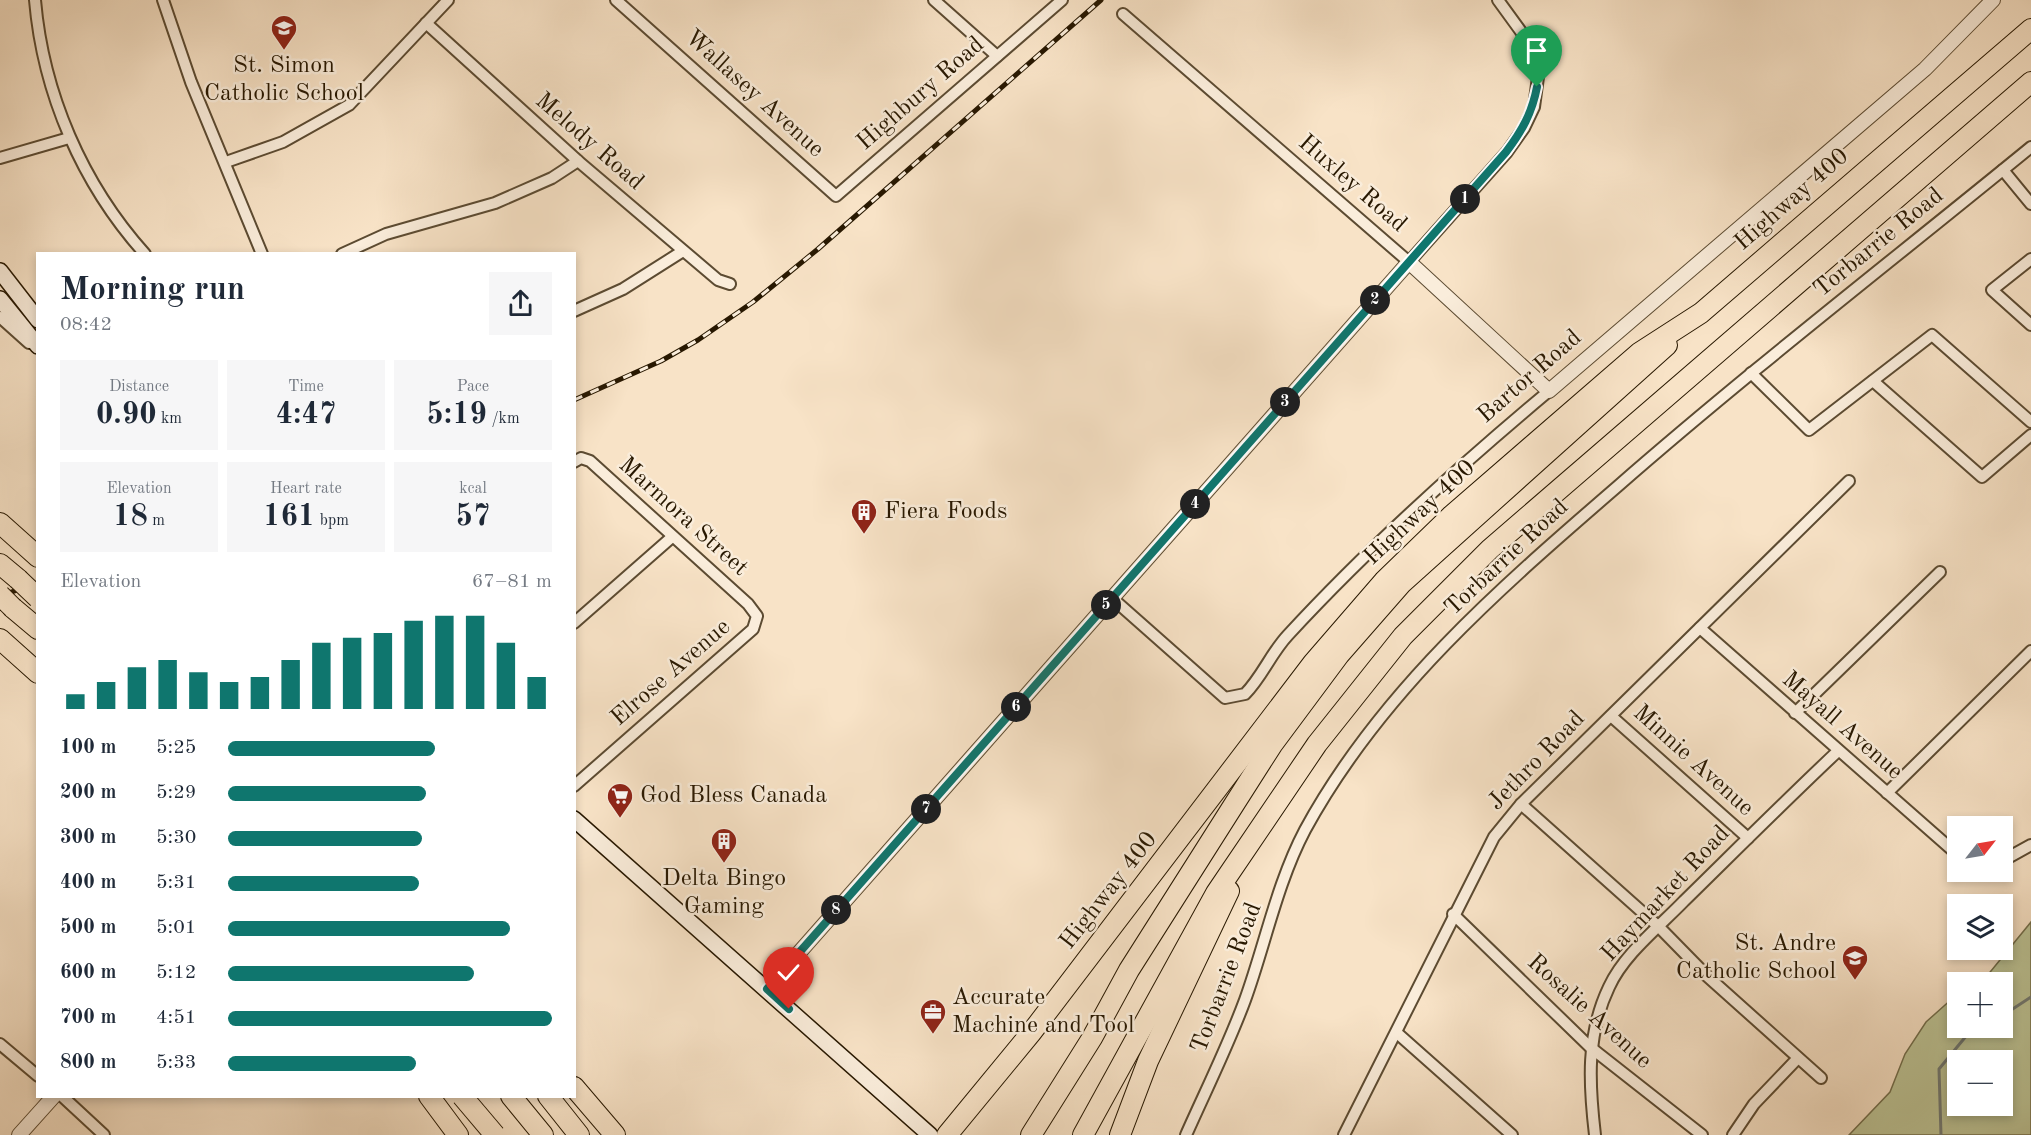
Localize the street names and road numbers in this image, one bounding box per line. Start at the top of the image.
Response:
street label: Wallasey Avenue [680,26,828,162]
street label: Highbury Road [853,33,989,155]
street label: Melody Road [530,89,648,195]
street label: Huxley Road [1293,131,1411,237]
street label: Highway 400 [1731,144,1853,256]
street label: Torbarrie Road [1810,184,1948,302]
street label: Bartor Road [1474,326,1586,428]
street label: Marmora Street [614,453,752,581]
street label: Highway 400 [1360,456,1480,570]
street label: Torbarrie Road [1441,495,1573,621]
street label: Elrose Avenue [607,615,735,731]
street label: Mayall Avenue [1777,667,1907,785]
street label: Minnie Avenue [1628,701,1758,821]
street label: Jethro Road [1484,707,1590,815]
street label: Haymarket Road [1597,821,1735,967]
street label: Highway 400 [1056,828,1162,954]
street label: Torbarrie Road [1187,900,1267,1056]
street label: Rosalie Avenue [1522,950,1656,1074]

